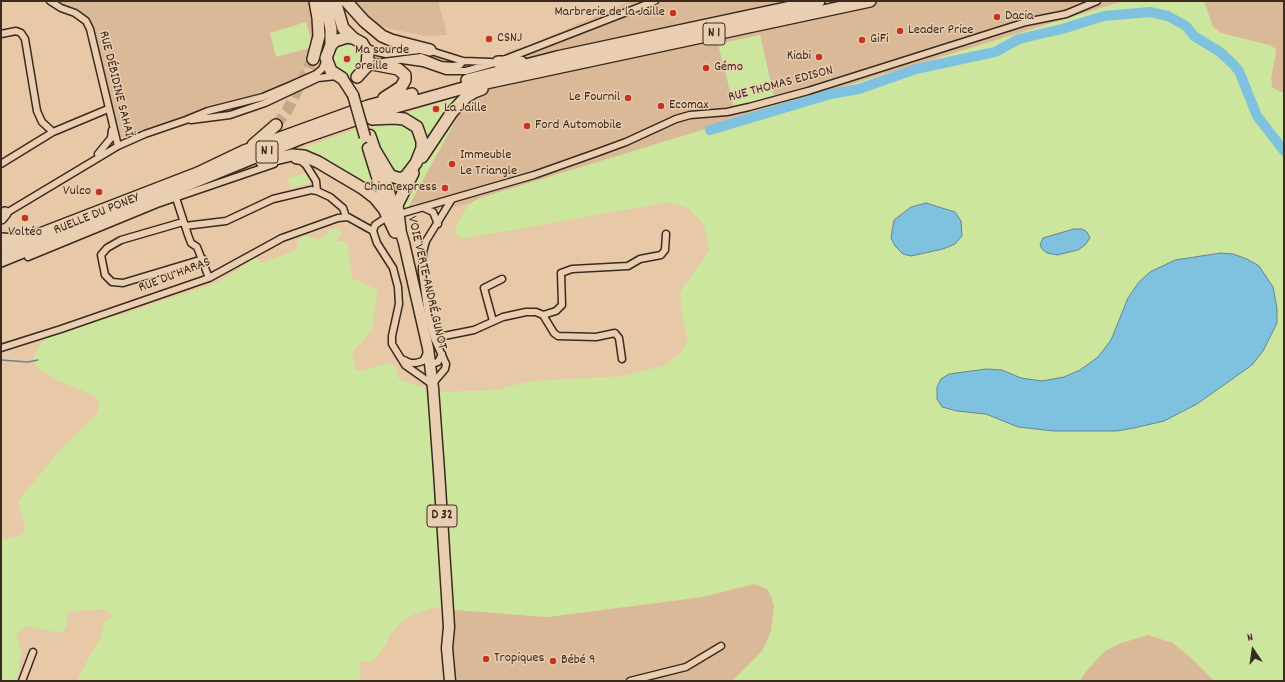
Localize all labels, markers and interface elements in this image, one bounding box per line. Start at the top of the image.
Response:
place label: Marbrerie de la Jaille [554,5,665,21]
marker: Marbrerie de la Jaille [668,8,678,18]
place label: Dacia [1005,9,1034,25]
marker: Dacia [992,12,1002,22]
road number: N 1 [703,23,725,45]
place label: Leader Price [908,23,973,39]
marker: Leader Price [895,26,905,36]
street label: RUE DÉBIDINE SAHAÏ [94,29,136,139]
place label: CSNJ [497,31,522,47]
place label: GiFi [870,32,888,48]
marker: CSNJ [484,34,494,44]
marker: GiFi [857,35,867,45]
place label: Ma sourde oreille [355,43,409,76]
place label: Kiabi [787,49,811,65]
marker: Kiabi [814,52,824,62]
marker: Ma sourde oreille [342,54,352,64]
place label: Gémo [714,60,743,76]
marker: Gémo [701,63,711,73]
street label: RUE THOMAS EDISON [727,63,835,107]
place label: Le Fournil [569,90,620,106]
marker: Le Fournil [623,93,633,103]
place label: Ecomax [669,98,709,114]
place label: La Jaille [444,101,487,117]
marker: Ecomax [656,101,666,111]
marker: La Jaille [431,104,441,114]
place label: Ford Automobile [535,118,621,134]
marker: Ford Automobile [522,121,532,131]
road number: N 1 [256,141,278,163]
place label: Immeuble Le Triangle [460,148,517,180]
marker: Immeuble Le Triangle [447,159,457,169]
place label: China express [364,180,437,196]
marker: China express [440,183,450,193]
place label: Vulco [63,184,91,200]
marker: Vulco [94,187,104,197]
street label: RUELLE DU PONEY [52,190,142,240]
marker: Voltéo [20,213,30,223]
street label: VOIE VERTE ANDRÉ GUNOT [402,215,450,351]
place label: Voltéo [8,225,42,241]
street label: RUE DU HARAS [137,255,213,297]
road number: D 32 [427,505,457,527]
north arrow [1233,630,1273,670]
text: N [1246,630,1255,647]
place label: Tropiques [494,651,544,667]
place label: Bébé 9 [561,653,595,669]
marker: Tropiques [481,654,491,664]
marker: Bébé 9 [548,656,558,666]

